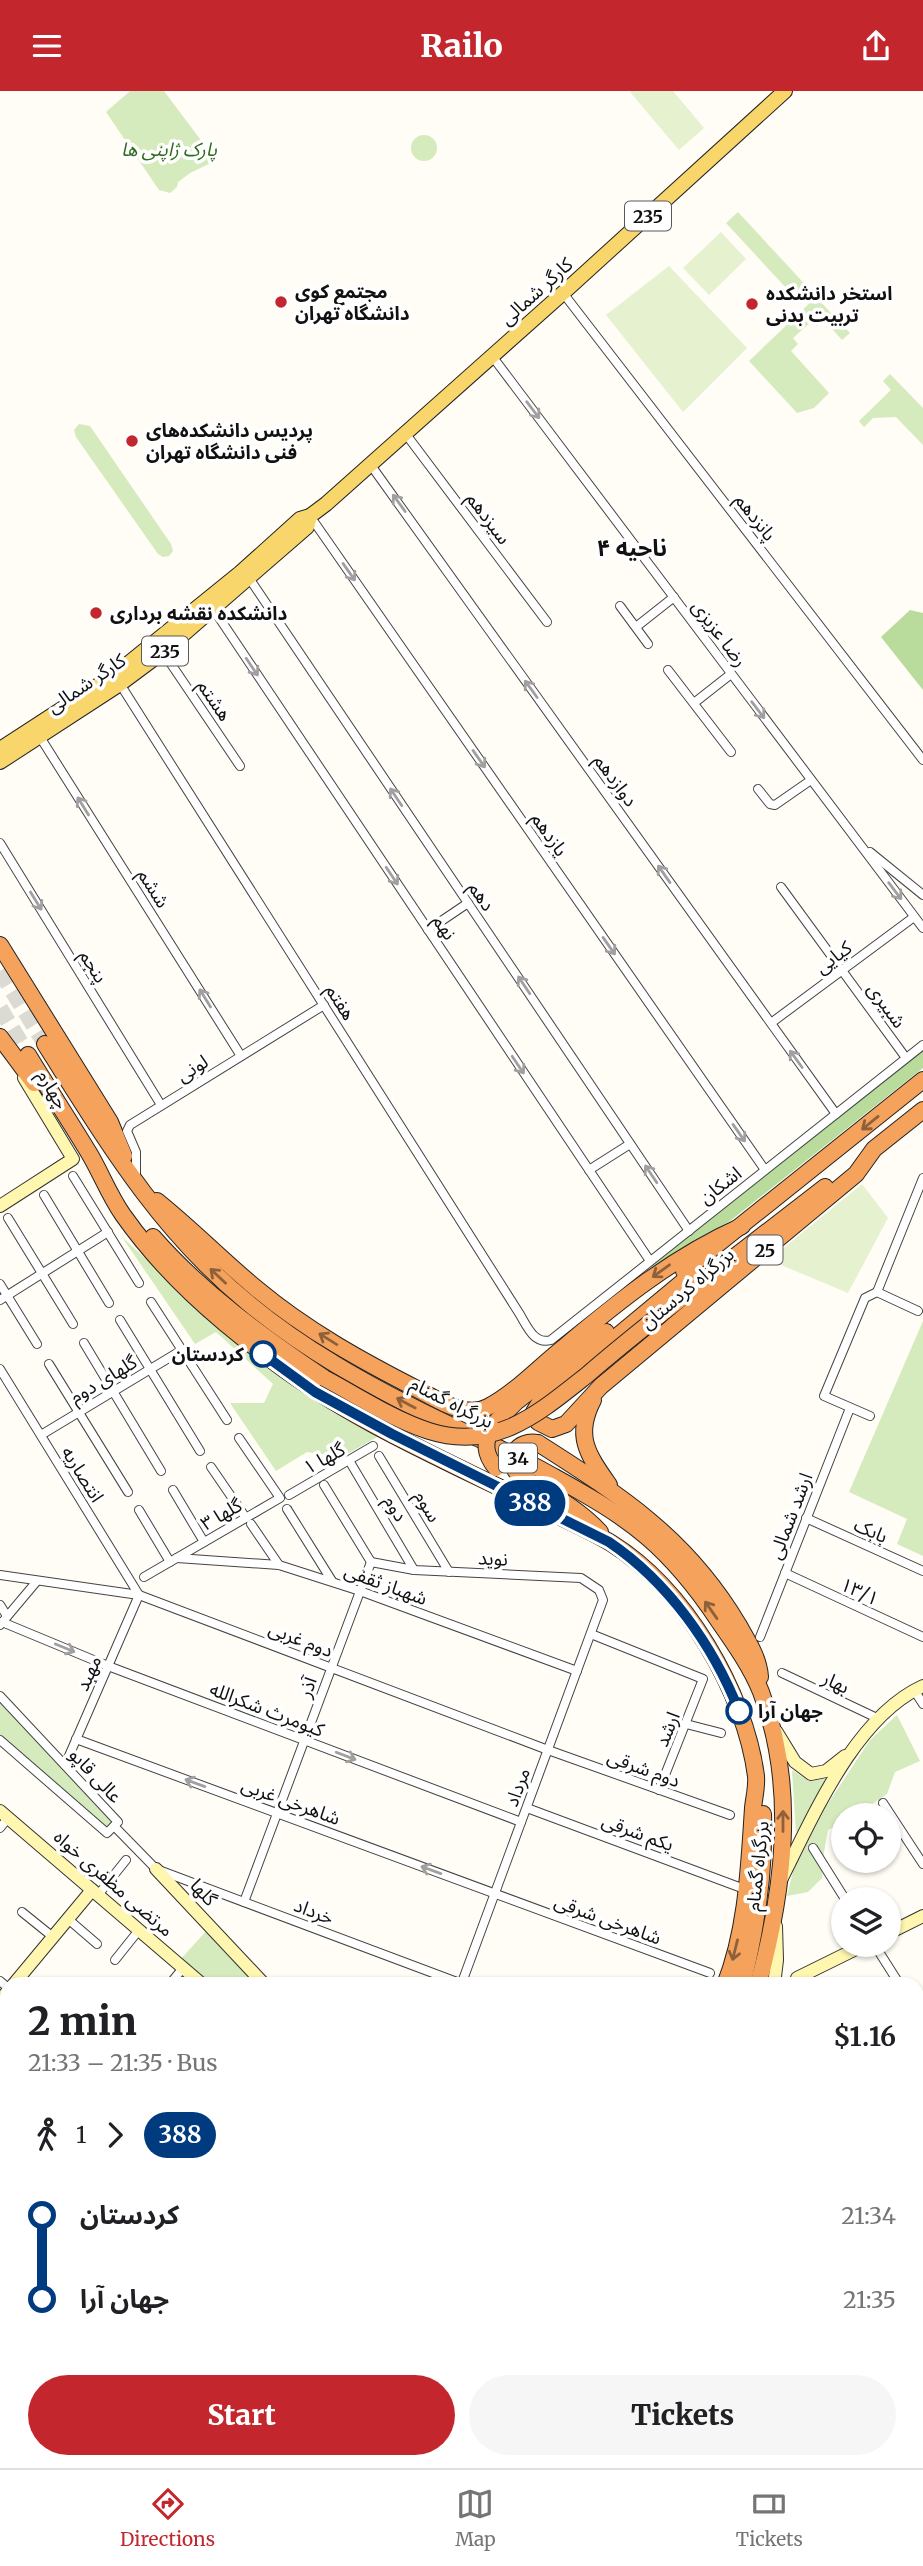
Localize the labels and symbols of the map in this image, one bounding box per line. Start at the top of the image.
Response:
park label: پارک ژاپنی ها [121,137,217,162]
road number: 235 [625,201,671,231]
street label: کارگر شمالی [495,251,578,330]
place label: مجتمع کوی دانشگاه تهران [295,279,410,325]
place label: استخر دانشکده تربیت بدنی [766,281,892,327]
marker: مجتمع کوی دانشگاه تهران [273,294,289,310]
marker: استخر دانشکده تربیت بدنی [744,296,760,312]
one-way arrow [526,400,541,419]
place label: پردیس دانشکده‌های فنی دانشگاه تهران [146,418,313,464]
marker: پردیس دانشکده‌های فنی دانشگاه تهران [124,433,140,449]
street label: سیزدهم [459,487,517,551]
street label: پانزدهم [728,488,782,547]
one-way arrow [392,494,407,513]
district label: ناحیه ۴ [597,533,667,562]
one-way arrow [342,562,356,582]
street label: رضا عزیزی [687,595,753,671]
place label: دانشکده نقشه برداری [110,601,287,625]
marker: دانشکده نقشه برداری [88,605,104,621]
road number: 235 [142,637,188,665]
street label: کارگر شمالی [42,647,131,718]
one-way arrow [245,656,259,676]
street label: هشتم [190,675,238,727]
one-way arrow [524,679,539,698]
one-way arrow [751,700,766,718]
one-way arrow [472,749,486,768]
street label: دوازدهم [586,749,643,813]
one-way arrow [389,787,403,807]
one-way arrow [76,797,91,816]
street label: یازدهم [524,807,574,862]
street label: ششم [130,864,175,914]
one-way arrow [656,865,671,884]
one-way arrow [385,866,399,885]
street label: دهم [461,877,501,917]
one-way arrow [888,882,903,900]
one-way arrow [29,890,43,910]
street label: نهم [425,910,462,946]
street label: کیایی [810,935,857,979]
one-way arrow [602,936,616,955]
street label: پنجم [72,945,113,989]
one-way arrow [516,976,531,995]
street label: شبیری [862,978,912,1032]
street label: هفتم [318,979,361,1026]
one-way arrow [197,989,211,1009]
street label: لونی [172,1049,212,1087]
one-way arrow [789,1050,803,1069]
one-way arrow [511,1055,526,1074]
street label: چهارم [29,1065,74,1115]
one-way arrow [861,1115,879,1131]
one-way arrow [732,1123,746,1142]
street label: اشکان [694,1161,746,1209]
one-way arrow [643,1165,658,1184]
road number: 25 [748,1235,782,1265]
street label: بزرگراه کردستان [635,1242,739,1334]
one-way arrow [652,1263,671,1278]
one-way arrow [210,1267,227,1284]
one-way arrow [318,1332,338,1346]
marker: کردستان [250,1341,276,1367]
place label: کردستان [172,1342,244,1366]
street label: گلهای دوم [65,1349,144,1411]
street label: بزرگراه گمنام [405,1371,498,1436]
one-way arrow [396,1395,416,1409]
street label: گلها ۱ [299,1436,350,1479]
street label: انتصاریه [56,1442,110,1506]
road number: 34 [499,1443,537,1473]
street label: ارشد شمالی [763,1469,817,1563]
line badge: 388 [490,1480,570,1526]
street label: سوم [407,1486,447,1528]
street label: دوم [376,1490,413,1527]
street label: گلها ۳ [196,1492,247,1535]
street label: بابک [850,1512,892,1548]
street label: نوید [477,1545,509,1571]
street label: شهباز ثقفی [341,1558,431,1610]
street label: ۱۳/۱ [837,1572,883,1610]
one-way arrow [704,1601,718,1620]
street label: دوم غربی [264,1616,337,1665]
one-way arrow [54,1642,76,1655]
street label: مهبد [70,1652,106,1694]
street label: بهار [818,1665,853,1699]
street label: آذر [292,1672,322,1702]
street label: کیومرث شکرالله [206,1676,329,1742]
marker: جهان آرا [726,1698,752,1724]
place label: جهان آرا [758,1699,823,1723]
street label: ارشد [649,1708,685,1750]
street label: عالی قاپو [63,1742,128,1809]
street label: دوم شرقی [603,1744,684,1795]
one-way arrow [335,1751,357,1764]
street label: مرداد [499,1764,535,1810]
street label: شاهرخی غربی [238,1772,344,1830]
one-way arrow [184,1775,206,1788]
street label: یکم شرقی [598,1808,677,1859]
one-way arrow [776,1810,790,1833]
street label: بزرگراه گمنام [740,1820,777,1913]
street label: مرتضی مظفری خواه [49,1824,179,1942]
one-way arrow [420,1863,442,1875]
street label: گلها [185,1873,223,1912]
street label: شاهرخی شرقی [551,1889,665,1949]
street label: خرداد [291,1892,337,1930]
one-way arrow [728,1938,741,1961]

